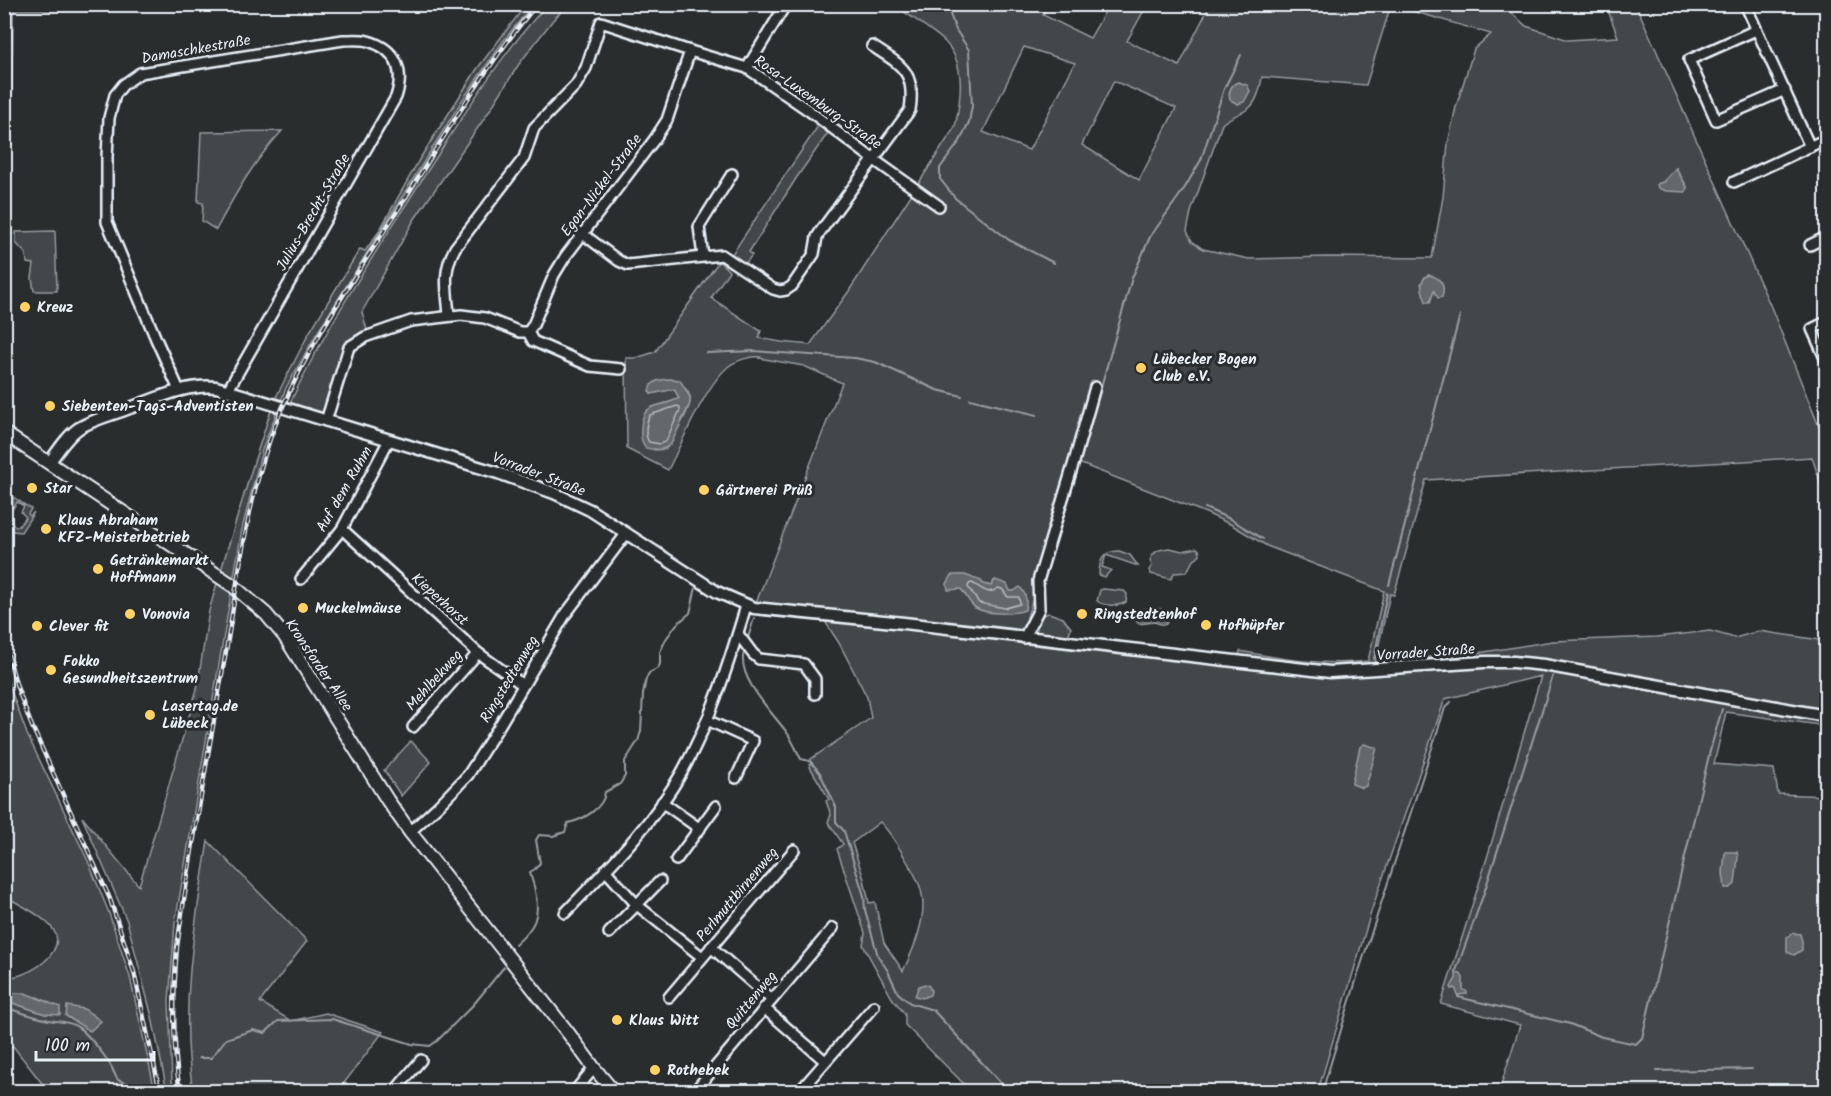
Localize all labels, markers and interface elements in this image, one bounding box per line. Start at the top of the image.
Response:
street label: Damaschkestraße [140,29,253,71]
street label: Rosa-Luxemburg-Straße [748,49,887,156]
street label: Egon-Nickel-Straße [555,129,649,242]
street label: Julius-Brecht-Straße [270,149,357,276]
place label: Kreuz [37,296,73,320]
marker: Kreuz [18,300,32,314]
place label: Lübecker Bogen Club e.V. [1153,348,1257,389]
marker: Lübecker Bogen Club e.V. [1134,361,1148,375]
place label: Siebenten-Tags-Adventisten [62,395,254,419]
marker: Siebenten-Tags-Adventisten [43,399,57,413]
street label: Auf dem Ruhm [310,442,379,537]
street label: Vorrader Straße [488,446,589,504]
place label: Star [44,477,73,501]
place label: Gärtnerei Prüß [716,479,813,503]
marker: Star [25,481,39,495]
marker: Gärtnerei Prüß [697,483,711,497]
place label: Klaus Abraham KFZ-Meisterbetrieb [58,509,190,550]
marker: Klaus Abraham KFZ-Meisterbetrieb [39,522,53,536]
place label: Getränkemarkt Hoffmann [110,549,209,590]
marker: Getränkemarkt Hoffmann [91,562,105,576]
street label: Kieperhorst [405,567,474,632]
place label: Muckelmäuse [315,597,402,621]
marker: Muckelmäuse [296,601,310,615]
place label: Vonovia [142,603,190,627]
place label: Ringstedtenhof [1094,603,1197,627]
marker: Vonovia [123,607,137,621]
marker: Ringstedtenhof [1075,607,1089,621]
street label: Kronsforder Allee [278,614,358,717]
place label: Hofhüpfer [1218,614,1285,638]
place label: Clever fit [49,615,109,639]
marker: Hofhüpfer [1199,618,1213,632]
marker: Clever fit [30,619,44,633]
street label: Ringstedtenweg [474,631,545,728]
street label: Vorrader Straße [1376,638,1476,668]
street label: Mehlbekweg [400,644,469,717]
place label: Fokko Gesundheitszentrum [63,650,198,691]
marker: Fokko Gesundheitszentrum [44,663,58,677]
place label: Lasertag.de Lübeck [162,695,239,736]
marker: Lasertag.de Lübeck [143,708,157,722]
street label: Perlmuttbirnenweg [691,842,785,947]
street label: Quittenweg [720,966,784,1035]
place label: Klaus Witt [629,1009,699,1033]
marker: Klaus Witt [610,1013,624,1027]
scale bar [36,1024,154,1062]
text: 100 m [45,1032,90,1061]
place label: Rothebek [667,1059,729,1083]
marker: Rothebek [648,1063,662,1077]

